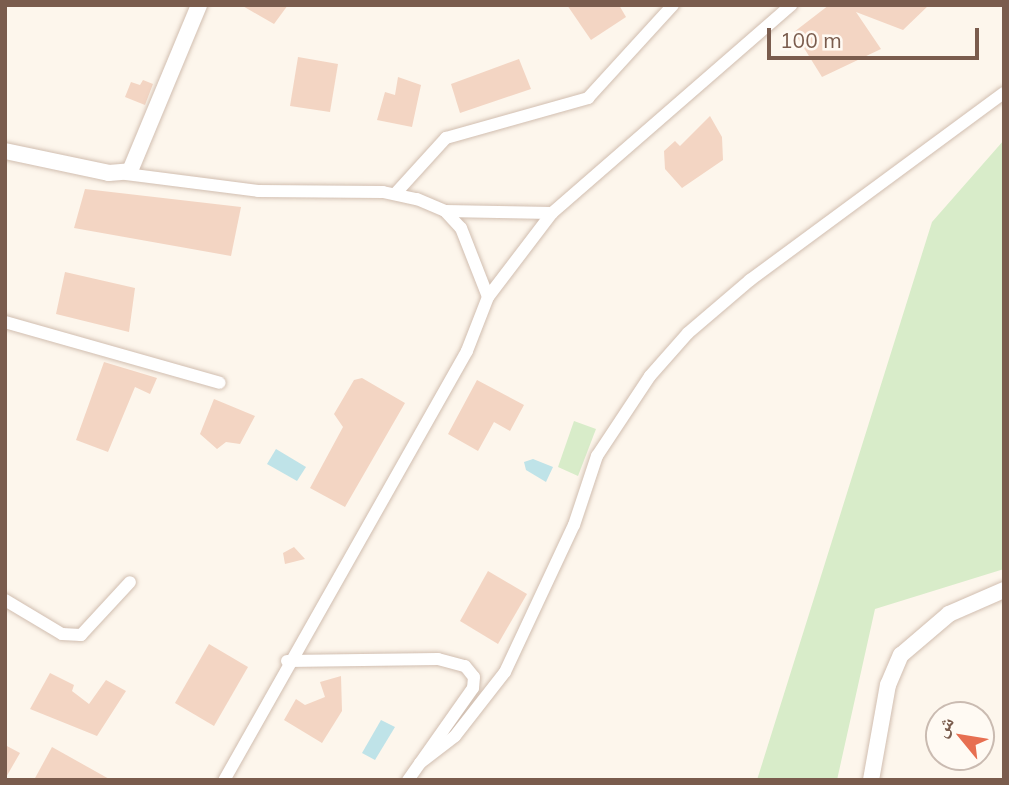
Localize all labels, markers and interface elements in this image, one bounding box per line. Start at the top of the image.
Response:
scale bar [771,14,983,58]
text: 100 m [780,27,842,53]
north arrow [925,701,995,771]
text: ش [928,712,959,741]

